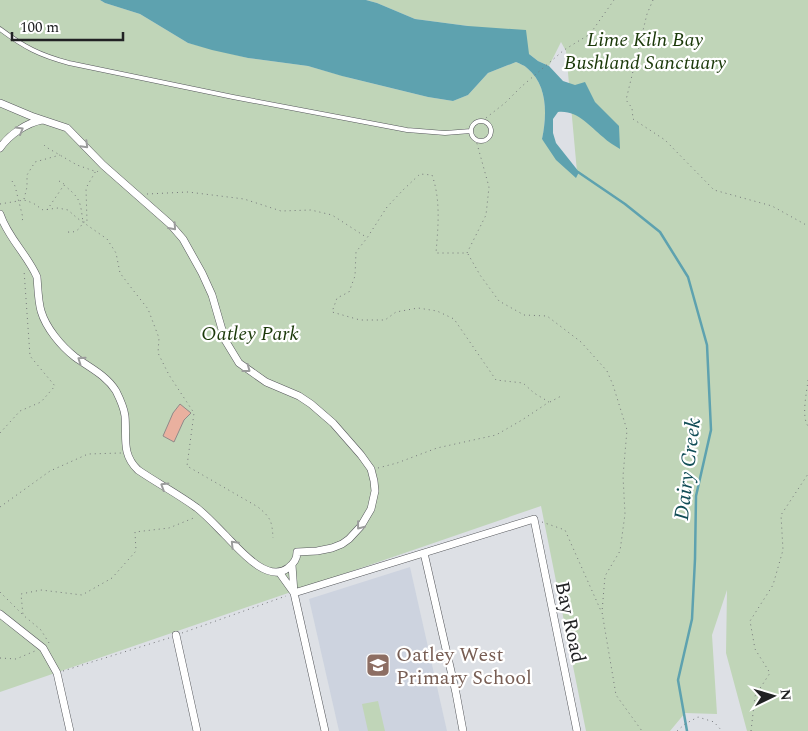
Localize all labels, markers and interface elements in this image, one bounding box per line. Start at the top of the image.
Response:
scale bar [12,10,124,42]
text: 100 m [20,16,59,39]
park label: Lime Kiln Bay Bushland Sanctuary [564,25,726,78]
one-way arrow [14,127,23,137]
one-way arrow [79,139,88,148]
one-way arrow [167,222,176,231]
park label: Oatley Park [201,319,299,349]
one-way arrow [77,357,86,366]
one-way arrow [241,363,251,372]
water label: Dairy Creek [666,416,710,522]
one-way arrow [160,483,169,493]
one-way arrow [358,520,366,529]
one-way arrow [231,540,240,549]
street label: Bay Road [547,579,593,666]
place label: Oatley West Primary School [396,640,532,693]
school or university icon: Oatley West Primary School [365,652,391,678]
north arrow [748,671,798,721]
text: N [774,688,796,702]

